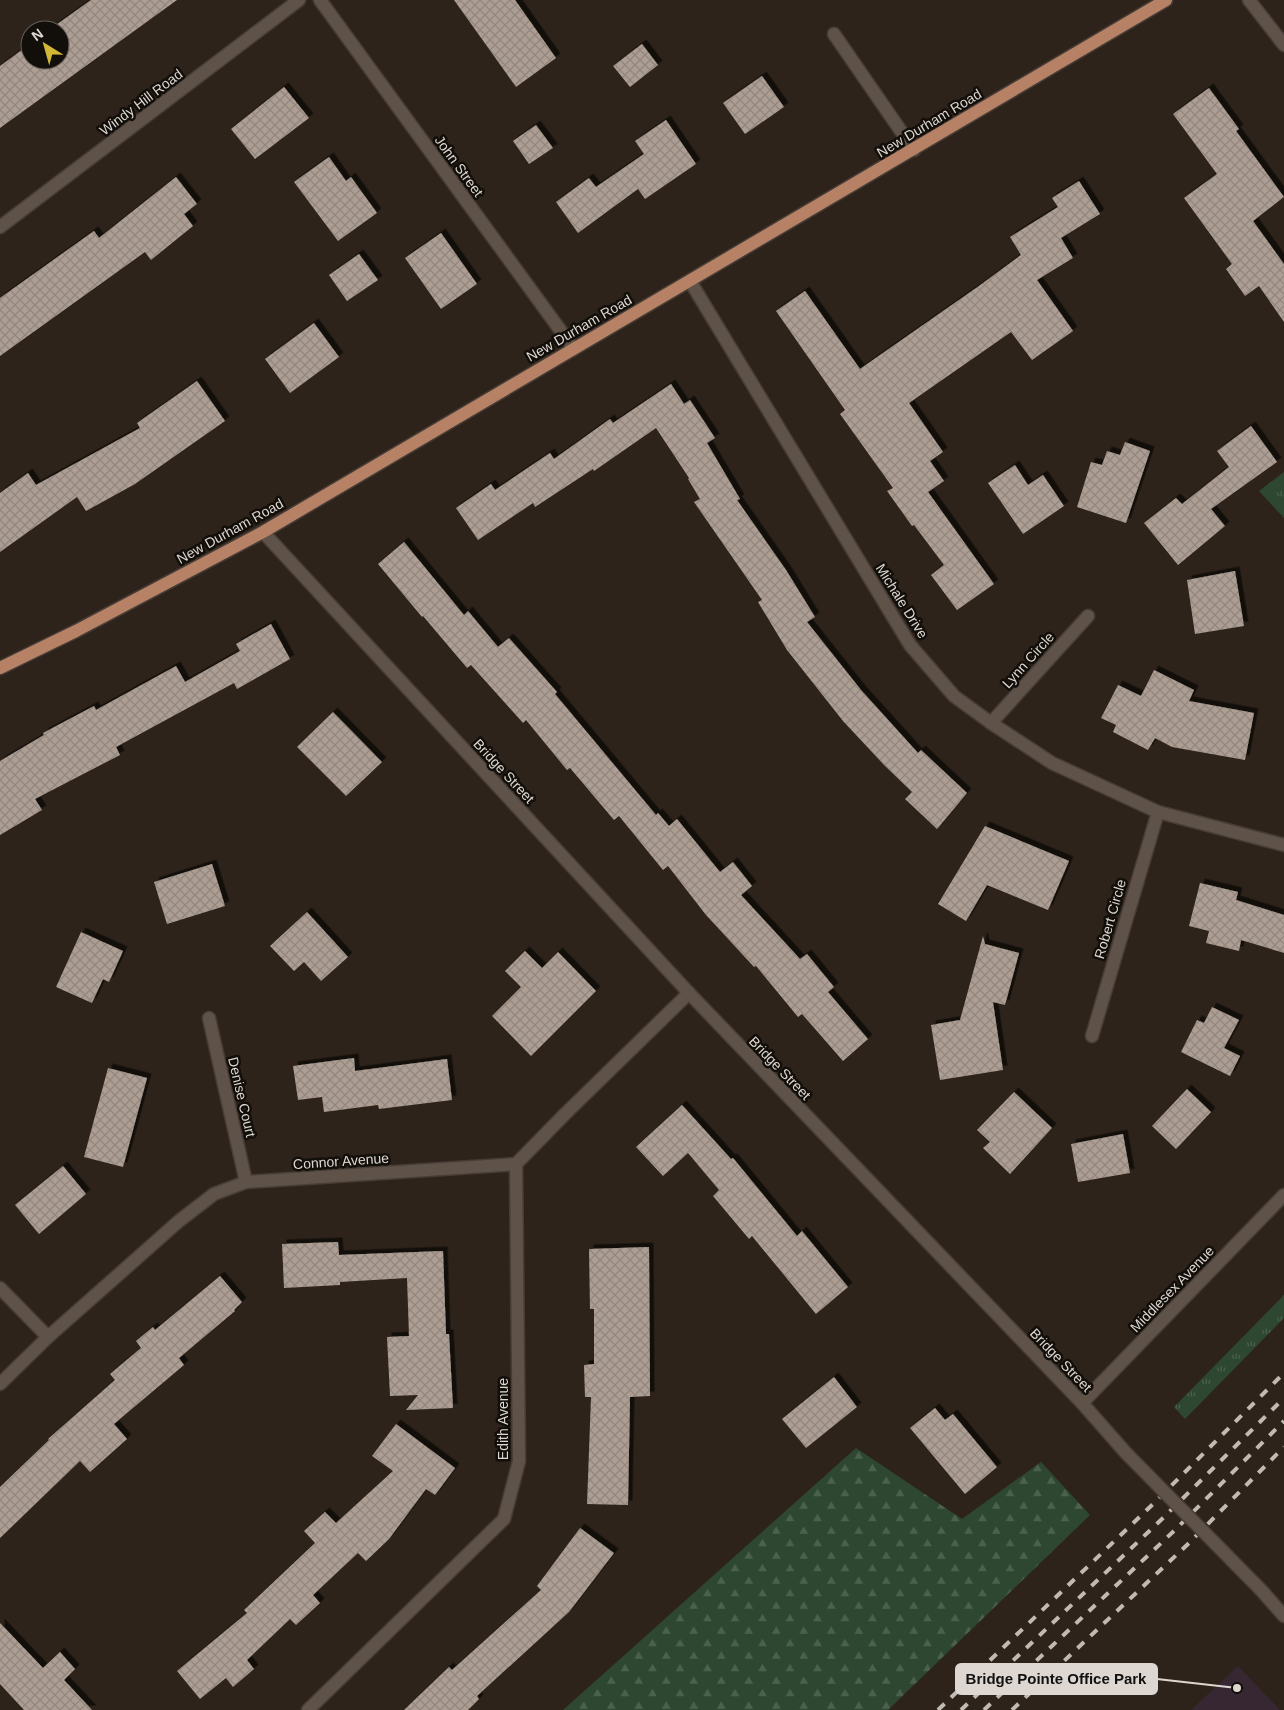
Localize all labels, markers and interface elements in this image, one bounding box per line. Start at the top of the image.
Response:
north arrow [20,20,70,70]
text: N [28,25,46,44]
street label: Windy Hill Road [96,66,186,138]
street label: New Durham Road [874,85,984,161]
street label: John Street [431,132,487,200]
street label: New Durham Road [523,291,635,365]
street label: New Durham Road [174,495,286,567]
street label: Michale Drive [873,561,931,641]
street label: Lynn Circle [999,629,1057,691]
street label: Bridge Street [470,736,538,806]
street label: Robert Circle [1091,877,1129,960]
street label: Bridge Street [746,1033,814,1103]
street label: Denise Court [225,1055,259,1139]
street label: Connor Avenue [292,1150,390,1172]
street label: Middlesex Avenue [1127,1243,1217,1335]
street label: Bridge Street [1027,1325,1095,1395]
street label: Edith Avenue [495,1378,511,1460]
callout: Bridge Pointe Office Park [956,1664,1157,1694]
text: Bridge Pointe Office Park [966,1670,1147,1687]

